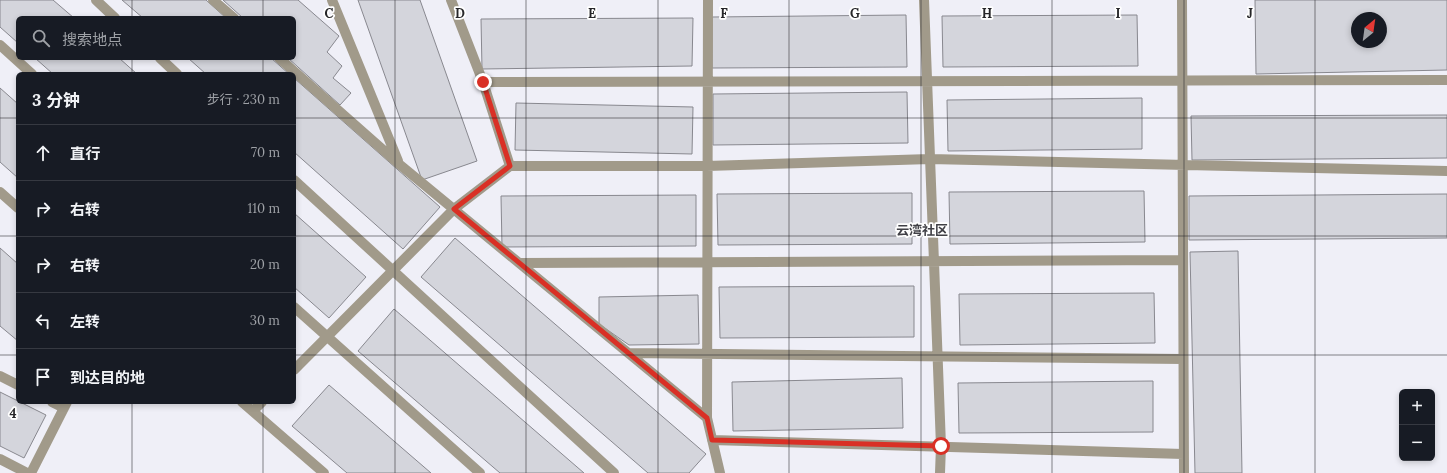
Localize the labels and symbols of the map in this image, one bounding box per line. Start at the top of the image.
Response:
text: C [325,5,334,22]
text: D [455,5,465,22]
text: E [588,5,596,22]
text: F [720,5,728,22]
text: G [850,5,860,22]
text: H [982,5,992,22]
text: I [1115,5,1121,22]
text: J [1247,5,1253,22]
north arrow [1351,12,1387,48]
route end [474,73,492,91]
district label: 云湾社区 [896,222,948,239]
text: 4 [9,405,17,422]
route start [932,437,950,455]

